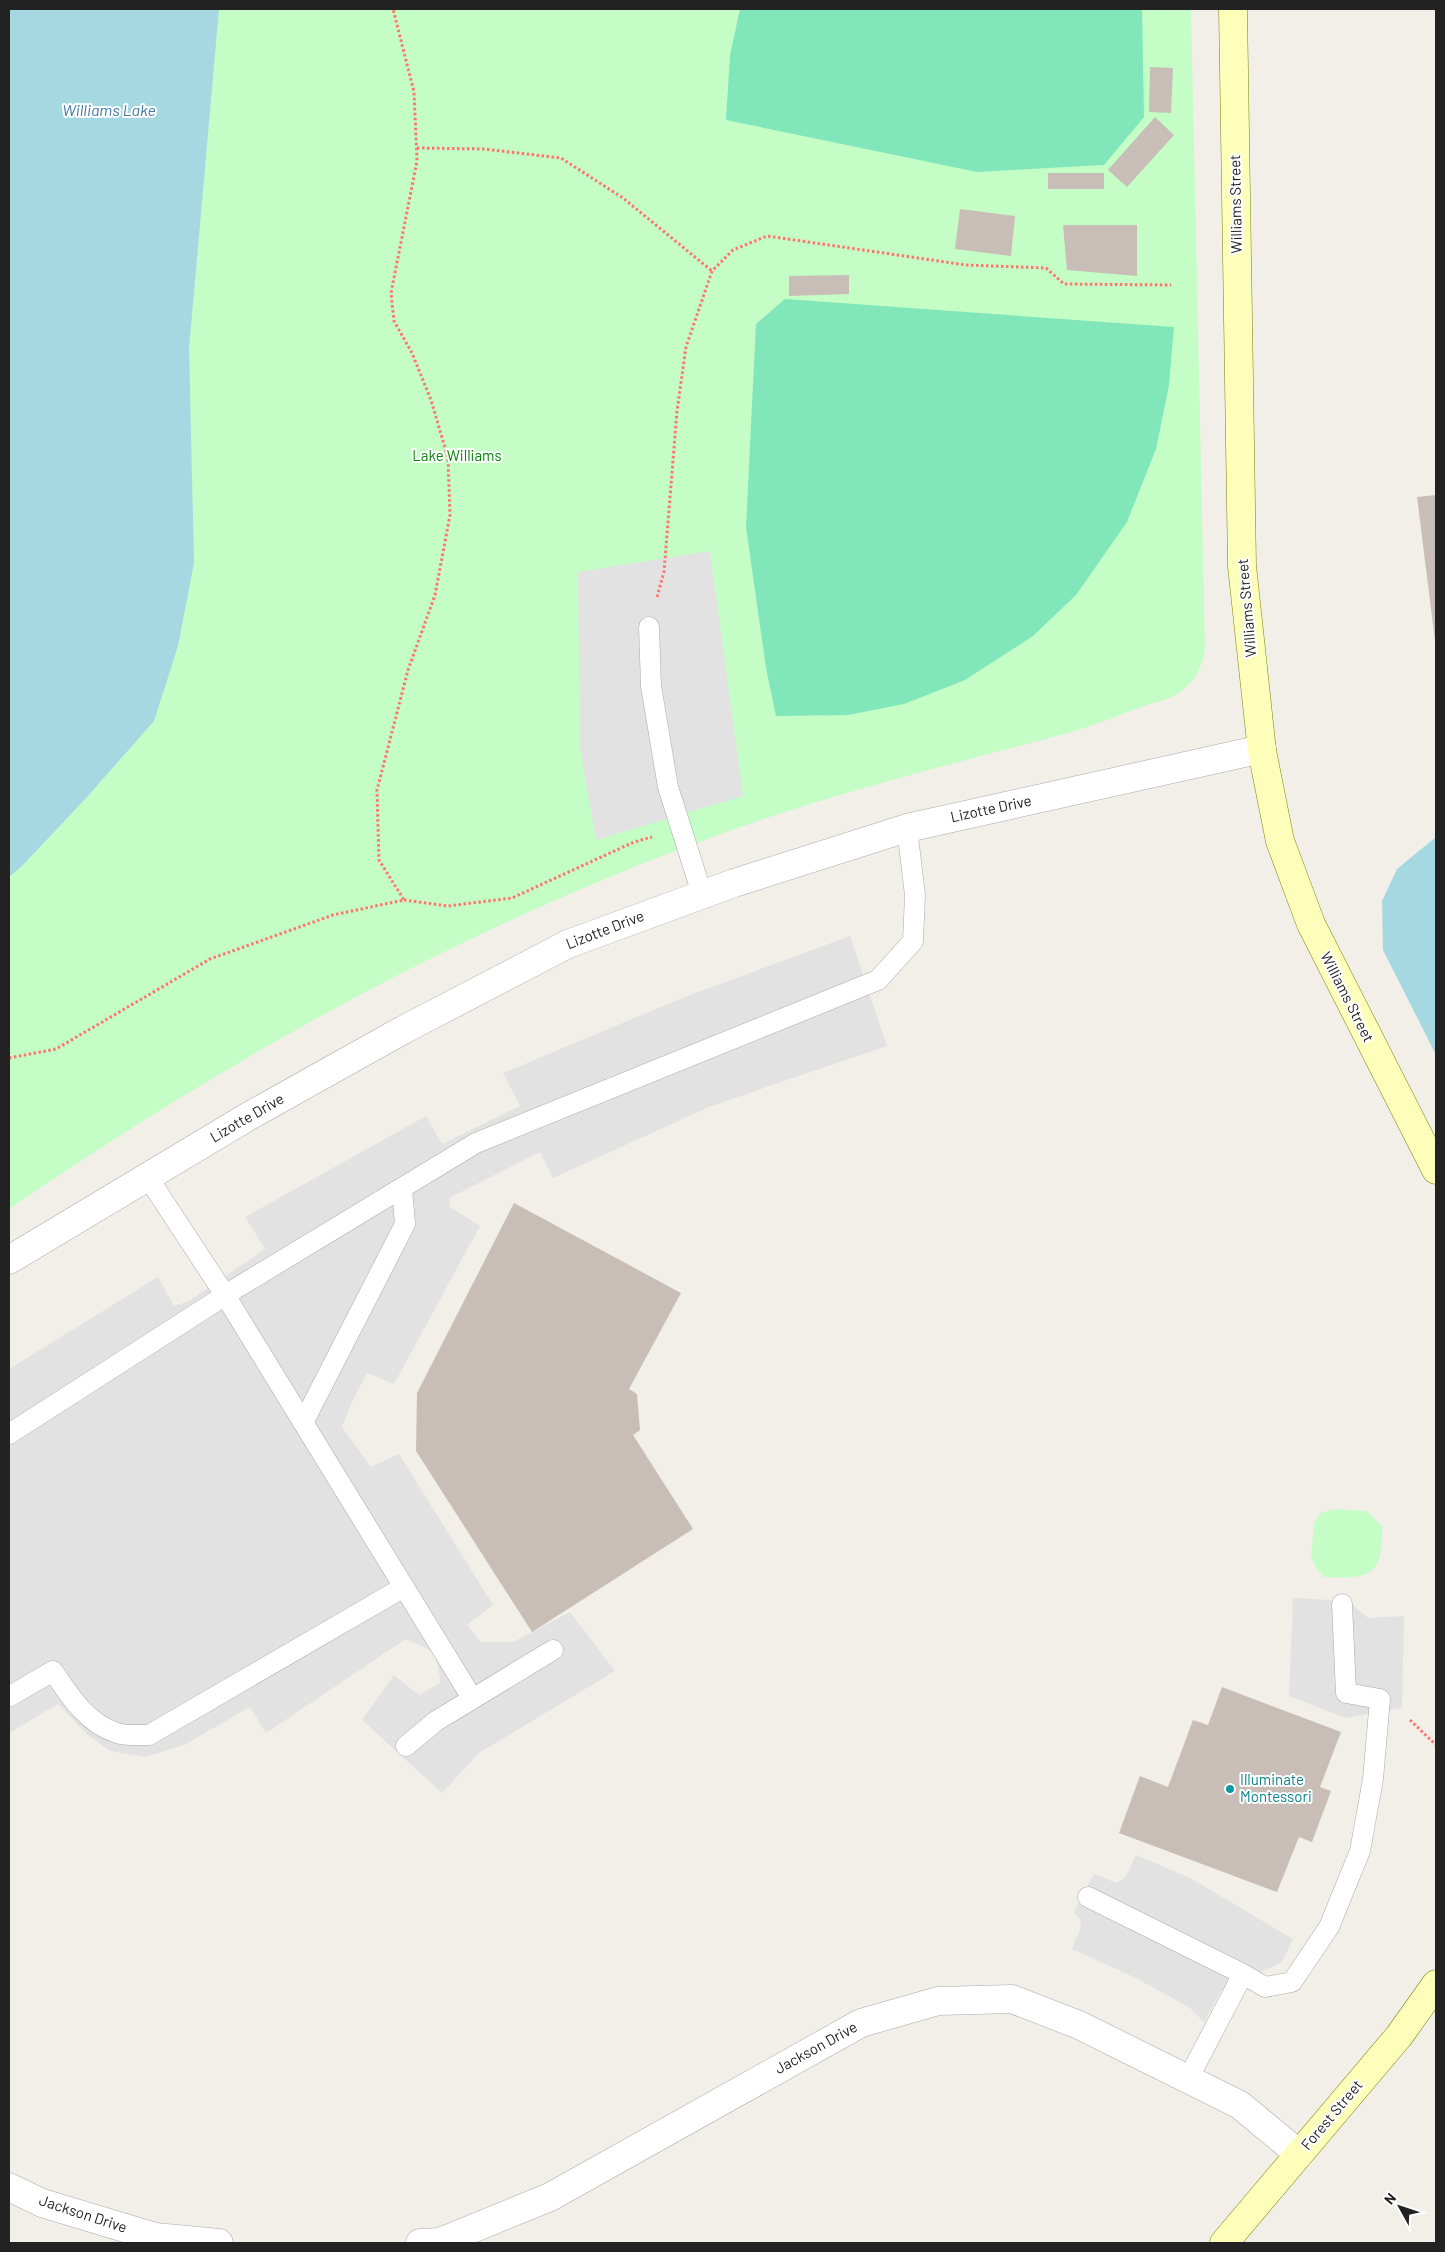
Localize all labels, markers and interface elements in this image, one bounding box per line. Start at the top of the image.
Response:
water label: Williams Lake [62,100,156,119]
street label: Williams Street [1225,154,1245,254]
park label: Lake Williams [412,446,502,464]
street label: Williams Street [1233,558,1259,658]
street label: Lizotte Drive [949,791,1033,825]
street label: Lizotte Drive [563,906,646,952]
street label: Williams Street [1317,948,1378,1045]
street label: Lizotte Drive [206,1089,287,1145]
place label: Illuminate Montessori [1240,1770,1312,1805]
marker: Illuminate Montessori [1224,1783,1236,1795]
street label: Jackson Drive [771,2017,860,2077]
street label: Forest Street [1297,2076,1366,2153]
north arrow [1375,2182,1425,2232]
text: N [1380,2189,1399,2207]
street label: Jackson Drive [37,2190,130,2236]

